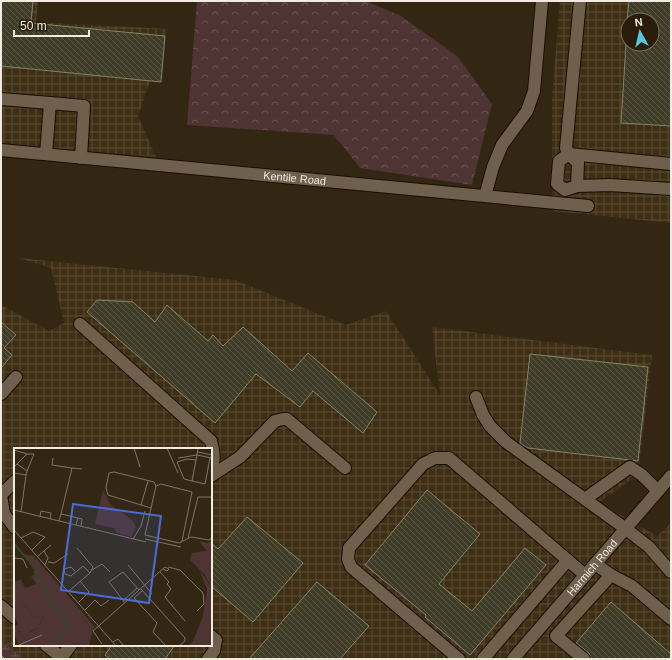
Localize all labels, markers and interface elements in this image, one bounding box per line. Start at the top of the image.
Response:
scale bar [14,12,89,38]
north arrow [620,12,660,52]
text: N [634,16,643,29]
text: 50 m [20,19,47,33]
street label: Kentile Road [263,169,327,187]
inset map [14,448,212,646]
street label: Harmich Road [565,537,620,598]

